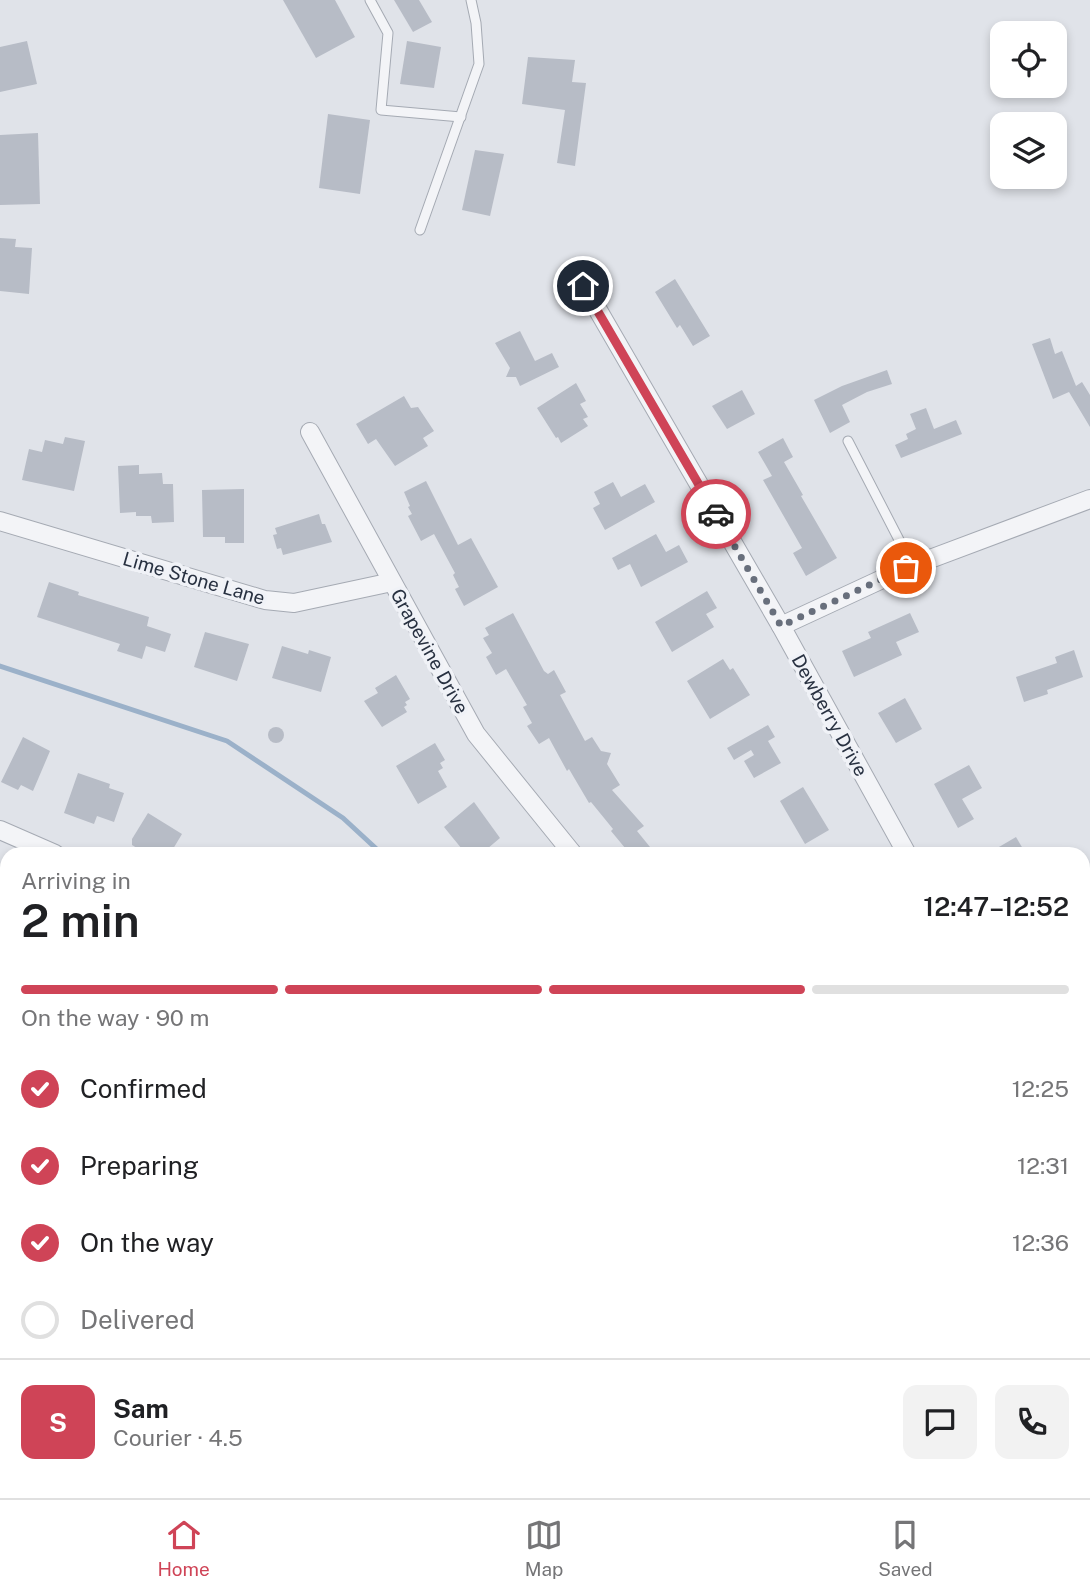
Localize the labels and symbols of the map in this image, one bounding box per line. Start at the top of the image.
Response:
pin [553,256,613,316]
courier [681,479,751,549]
pin [876,538,936,598]
street label: Lime Stone Lane [120,547,268,609]
street label: Grapevine Drive [387,585,473,717]
street label: Dewberry Drive [787,650,873,780]

